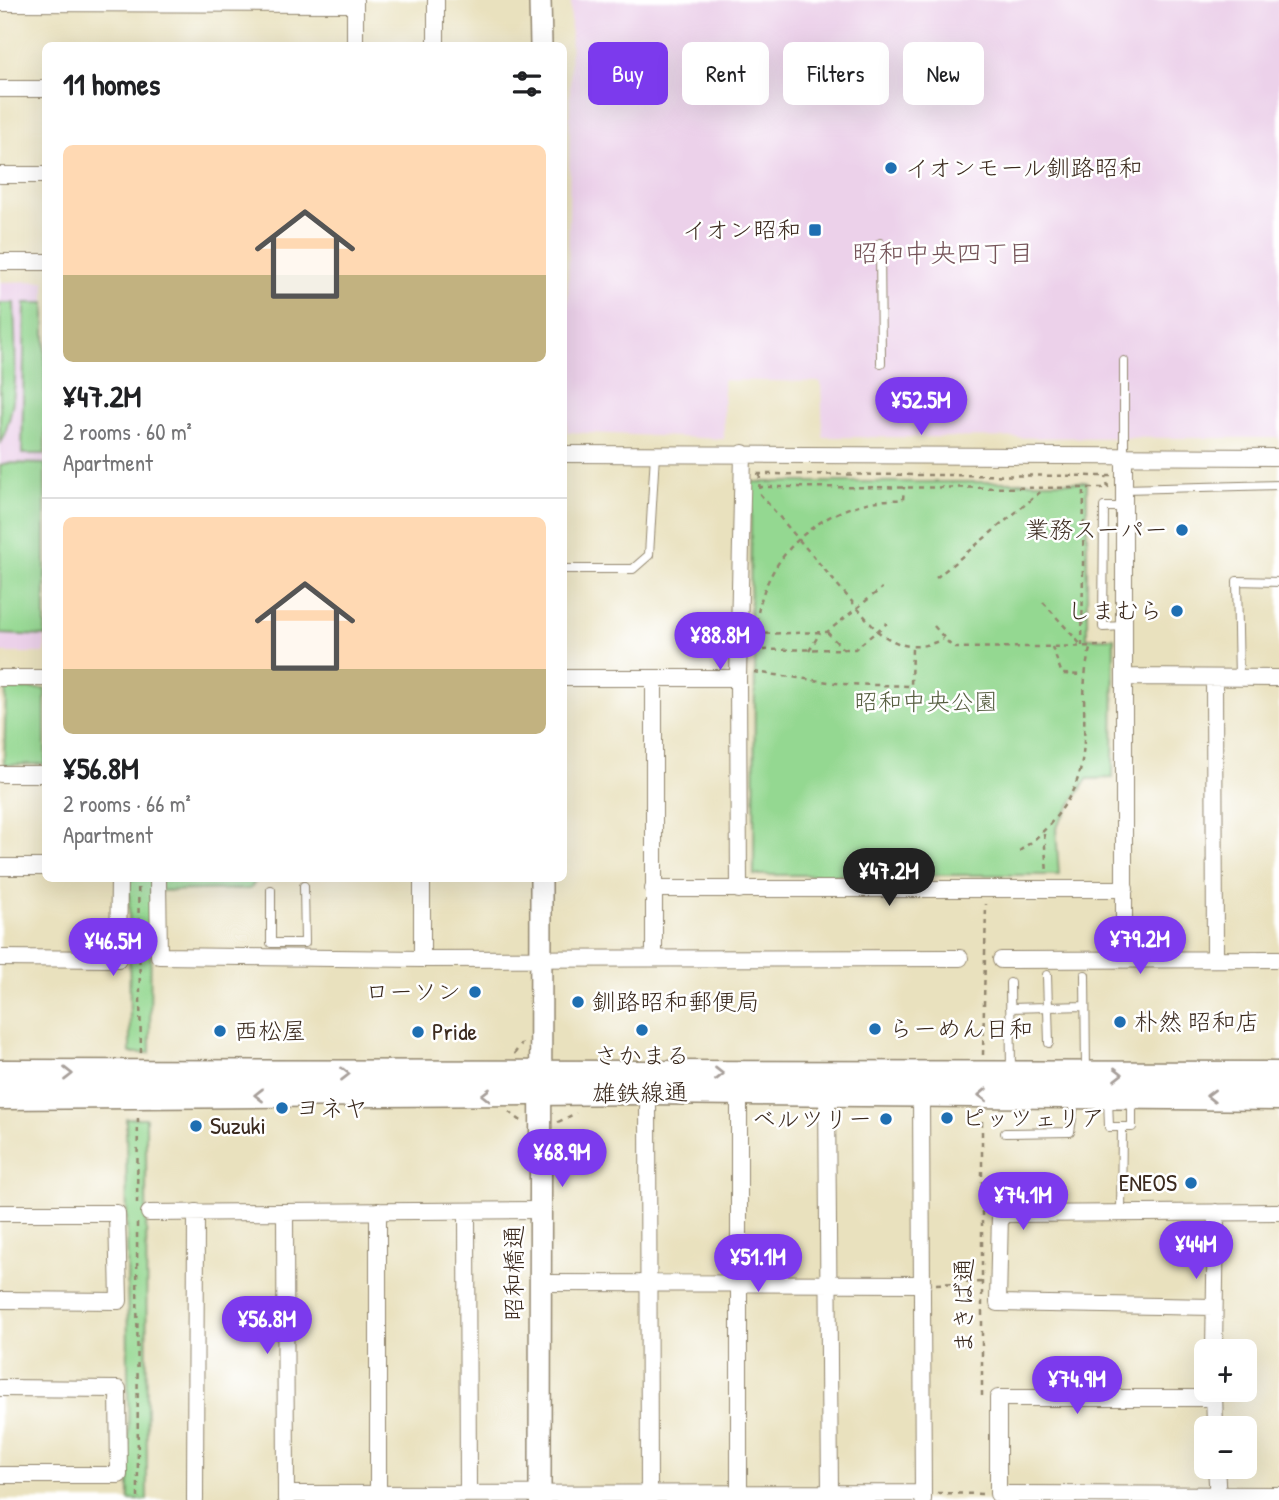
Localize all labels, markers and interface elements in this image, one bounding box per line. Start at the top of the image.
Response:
chip: Buy [588,42,668,105]
chip: Rent [682,42,769,105]
chip: Filters [783,42,889,105]
chip: New [903,42,984,105]
text: 11 homes [63,64,160,104]
icon: filters [508,65,546,103]
place label: イオンモール釧路昭和 [905,151,1143,183]
marker: イオンモール釧路昭和 [883,160,899,176]
icon: home [242,191,368,317]
place label: イオン昭和 [682,213,801,245]
marker: イオン昭和 [807,222,823,238]
district label: 昭和中央四丁目 [852,235,1034,270]
text: ¥47.2M [63,376,141,416]
pin: ¥52.5M [864,378,978,437]
text: ¥52.5M [891,384,951,415]
text: 2 rooms · 60 m² [63,416,192,447]
text: Apartment [63,447,153,478]
place label: 業務スーパー [1025,513,1168,545]
marker: 業務スーパー [1174,522,1190,538]
icon: home [242,563,368,689]
place label: しまむら [1067,594,1163,626]
marker: しまむら [1169,603,1185,619]
pin: ¥88.8M [663,612,777,672]
text: ¥88.8M [690,619,750,650]
park label: 昭和中央公園 [854,685,998,717]
text: ¥56.8M [63,748,139,788]
text: 2 rooms · 66 m² [63,788,191,819]
text: Apartment [63,819,153,850]
pin: ¥47.2M [832,848,946,908]
text: ¥47.2M [859,855,919,886]
pin: ¥79.2M [1083,916,1197,976]
pin: ¥46.5M [56,918,170,978]
text: ¥79.2M [1110,923,1170,954]
text: ¥46.5M [85,925,141,956]
place label: ローソン [365,975,461,1007]
marker: ローソン [467,984,483,1000]
place label: 釧路昭和郵便局 [592,985,760,1017]
marker: 釧路昭和郵便局 [570,994,586,1010]
place label: 朴然 昭和店 [1134,1005,1260,1037]
place label: らーめん日和 [889,1012,1033,1044]
place label: 西松屋 [234,1014,306,1046]
marker: 朴然 昭和店 [1112,1014,1128,1030]
place label: Pride [432,1015,478,1047]
marker: らーめん日和 [867,1021,883,1037]
marker: さかまる [634,1022,650,1038]
marker: 西松屋 [212,1023,228,1039]
marker: Pride [410,1024,426,1040]
place label: さかまる [594,1039,690,1071]
one-way arrow [63,1066,74,1082]
one-way arrow [340,1066,350,1082]
one-way arrow [714,1066,725,1082]
one-way arrow [1113,1066,1124,1082]
street label: 雄鉄線通 [592,1075,688,1109]
one-way arrow [253,1087,264,1103]
one-way arrow [481,1087,492,1102]
one-way arrow [978,1087,989,1102]
one-way arrow [1205,1088,1216,1104]
place label: ヨネヤ [296,1091,368,1123]
marker: ヨネヤ [274,1100,290,1116]
place label: ピッツェリア [961,1101,1105,1133]
place label: ベルツリー [752,1102,872,1134]
place label: Suzuki [210,1109,266,1141]
marker: ピッツェリア [939,1110,955,1126]
marker: ベルツリー [878,1111,894,1127]
marker: Suzuki [188,1118,204,1134]
pin: ¥68.9M [505,1130,619,1189]
text: ¥68.9M [534,1136,590,1167]
place label: ENEOS [1119,1166,1177,1198]
pin: ¥74.1M [966,1172,1080,1232]
marker: ENEOS [1183,1175,1199,1191]
text: ¥74.1M [994,1179,1052,1210]
pin: ¥44M [1155,1222,1237,1281]
street label: 昭和橋通 [497,1225,529,1321]
text: ¥44M [1175,1228,1217,1259]
pin: ¥51.1M [701,1234,815,1294]
text: ¥51.1M [730,1241,786,1272]
street label: まきば通 [947,1258,979,1354]
pin: ¥56.8M [210,1296,324,1356]
text: ¥56.8M [238,1303,296,1334]
map controls [1194,1339,1257,1479]
button: + [1194,1339,1257,1402]
pin: ¥74.9M [1020,1356,1134,1416]
text: ¥74.9M [1048,1363,1106,1394]
button: − [1194,1416,1257,1479]

